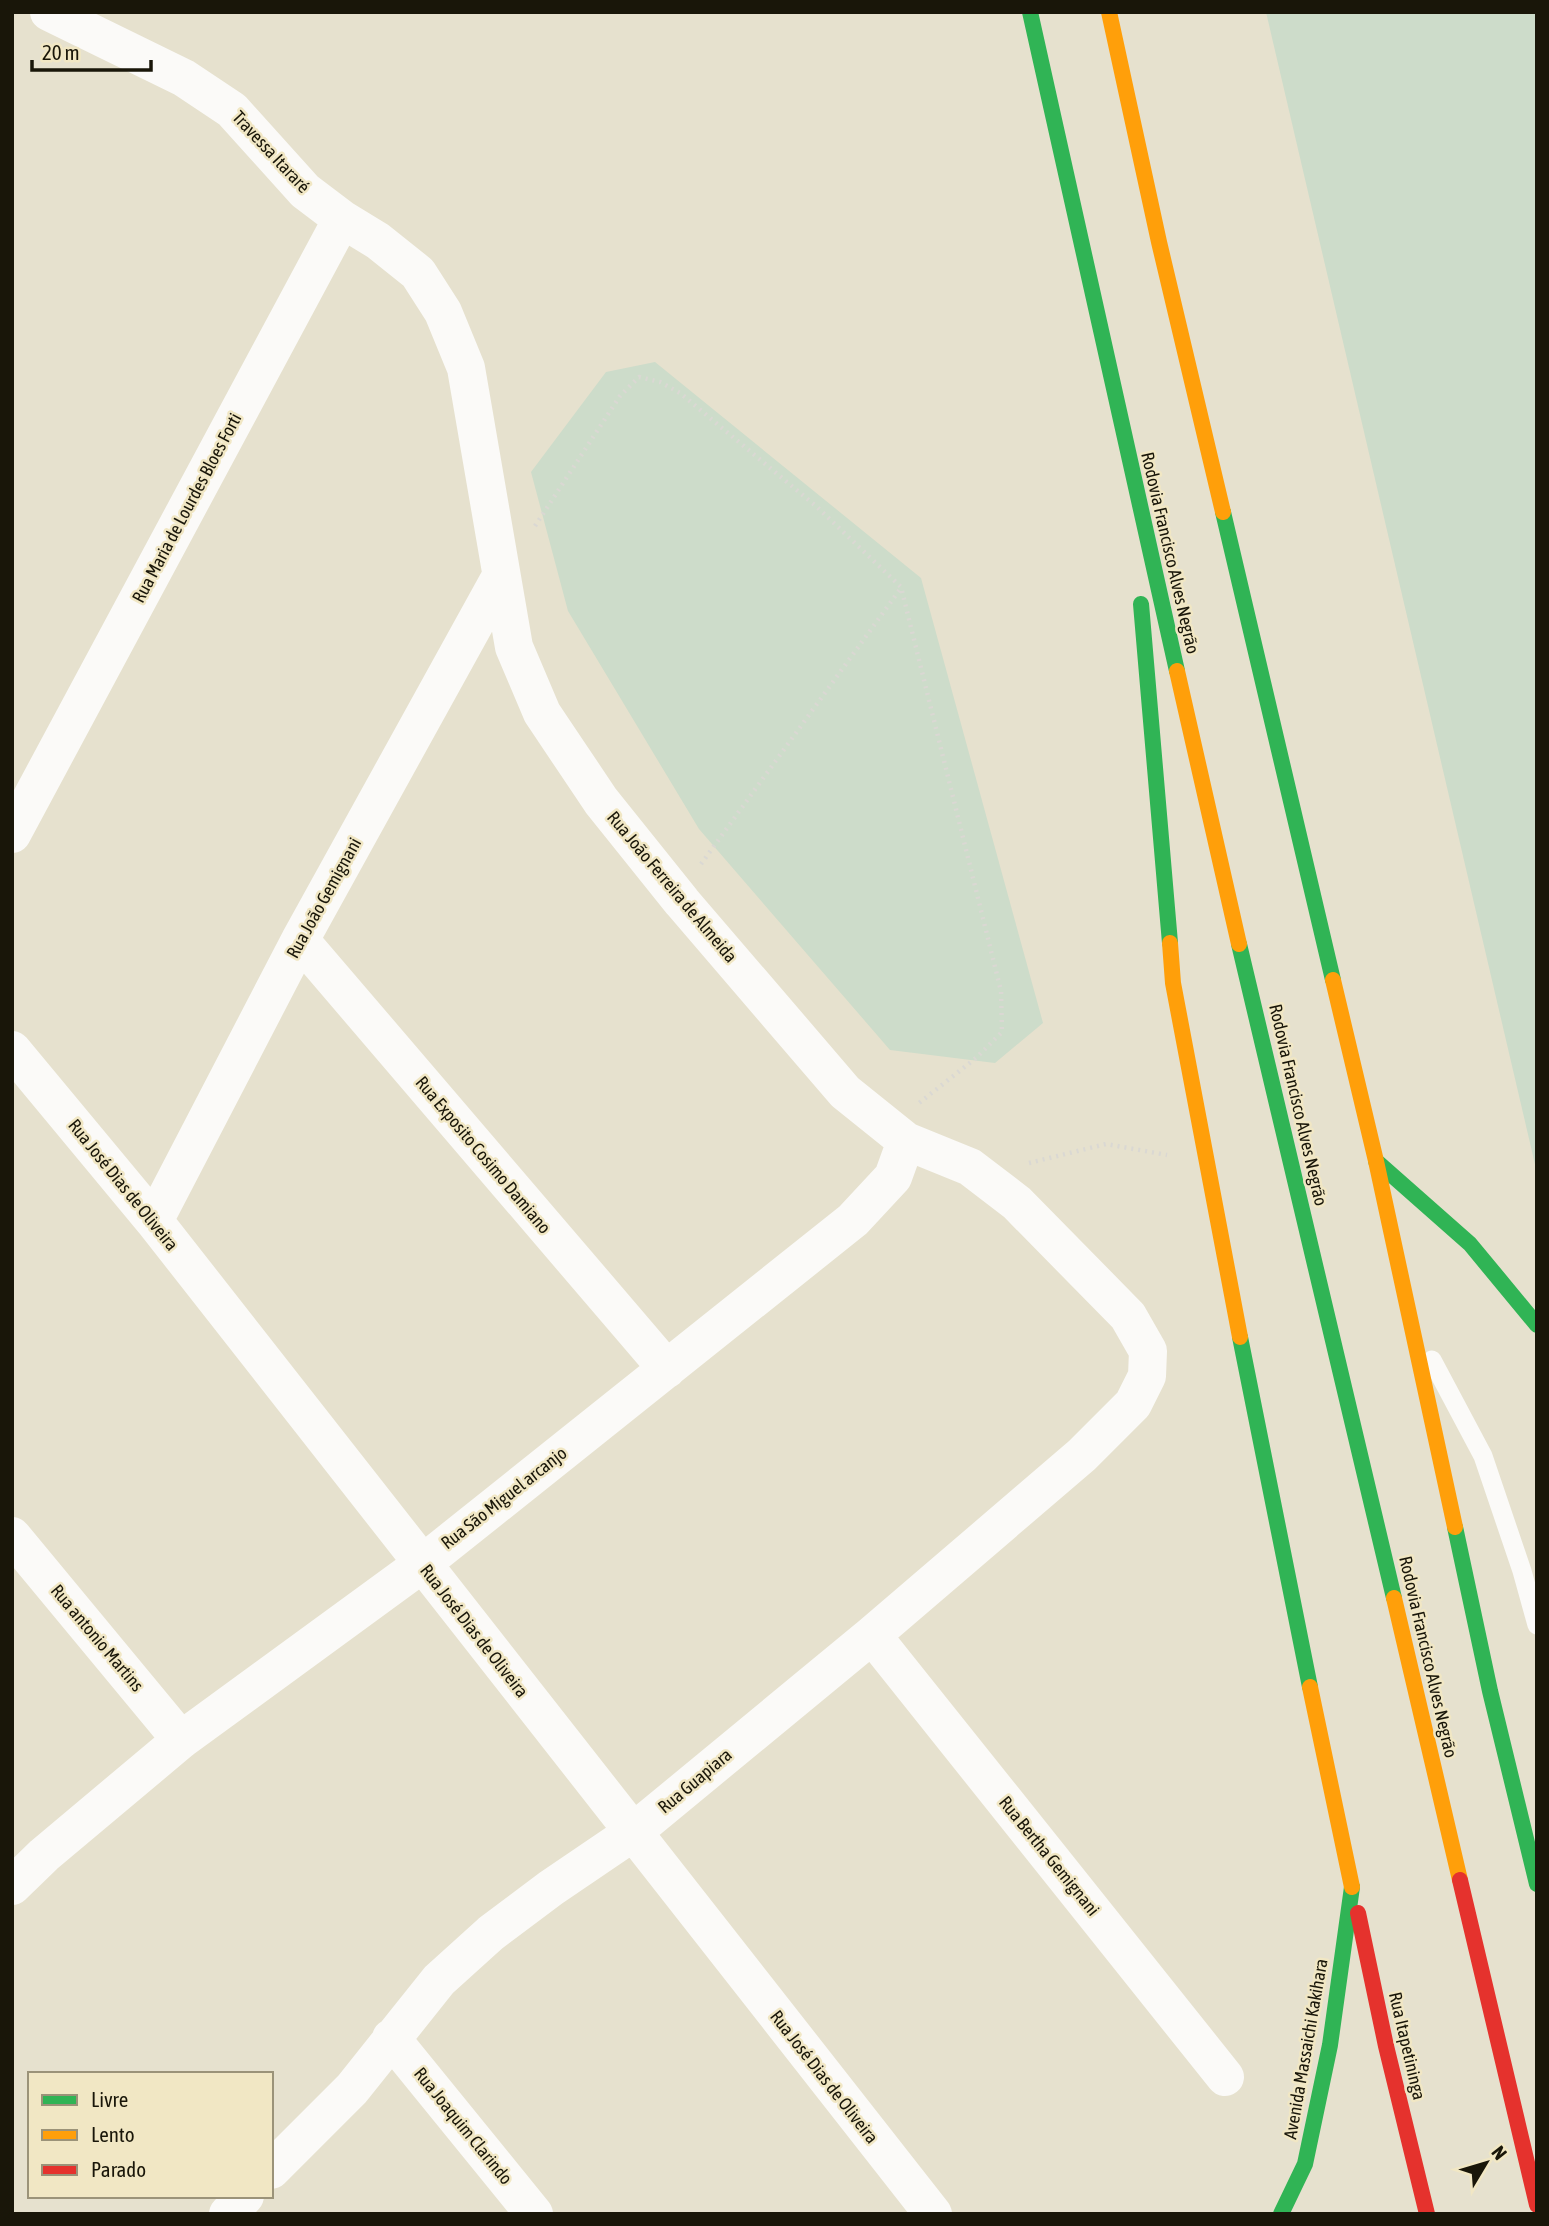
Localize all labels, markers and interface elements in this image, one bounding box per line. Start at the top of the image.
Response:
scale bar [32,28,150,72]
text: 20 m [42,40,80,64]
street label: Travessa Itararé [228,106,315,197]
street label: Rua Maria de Lourdes Bloes Forti [128,409,246,606]
street label: Rodovia Francisco Alves Negrão [1137,450,1204,656]
street label: Rua João Ferreira de Almeida [603,807,742,966]
street label: Rua João Gemignani [282,834,365,962]
street label: Rodovia Francisco Alves Negrão [1265,1002,1332,1208]
street label: Rua Exposito Cosimo Damiano [411,1072,555,1238]
street label: Rua José Dias de Oliveira [64,1115,183,1254]
street label: Rua São Miguel arcanjo [437,1442,571,1553]
street label: Rodovia Francisco Alves Negrão [1395,1554,1462,1760]
street label: Rua José Dias de Oliveira [416,1560,533,1701]
street label: Rua antonio Martins [47,1580,148,1695]
street label: Rua Guapiara [654,1744,736,1817]
street label: Rua Bertha Gemignani [995,1792,1104,1920]
street label: Avenida Massaichi Kakihara [1279,1957,1332,2141]
street label: Rua Itapetininga [1385,1990,1430,2102]
street label: Rua José Dias de Oliveira [766,2006,883,2147]
street label: Rua Joaquim Clarindo [410,2063,517,2188]
legend [28,2072,273,2198]
text: Livre [91,2087,128,2111]
text: Lento [91,2122,135,2146]
north arrow [1451,2128,1521,2198]
text: N [1487,2141,1512,2164]
text: Parado [91,2157,146,2181]

